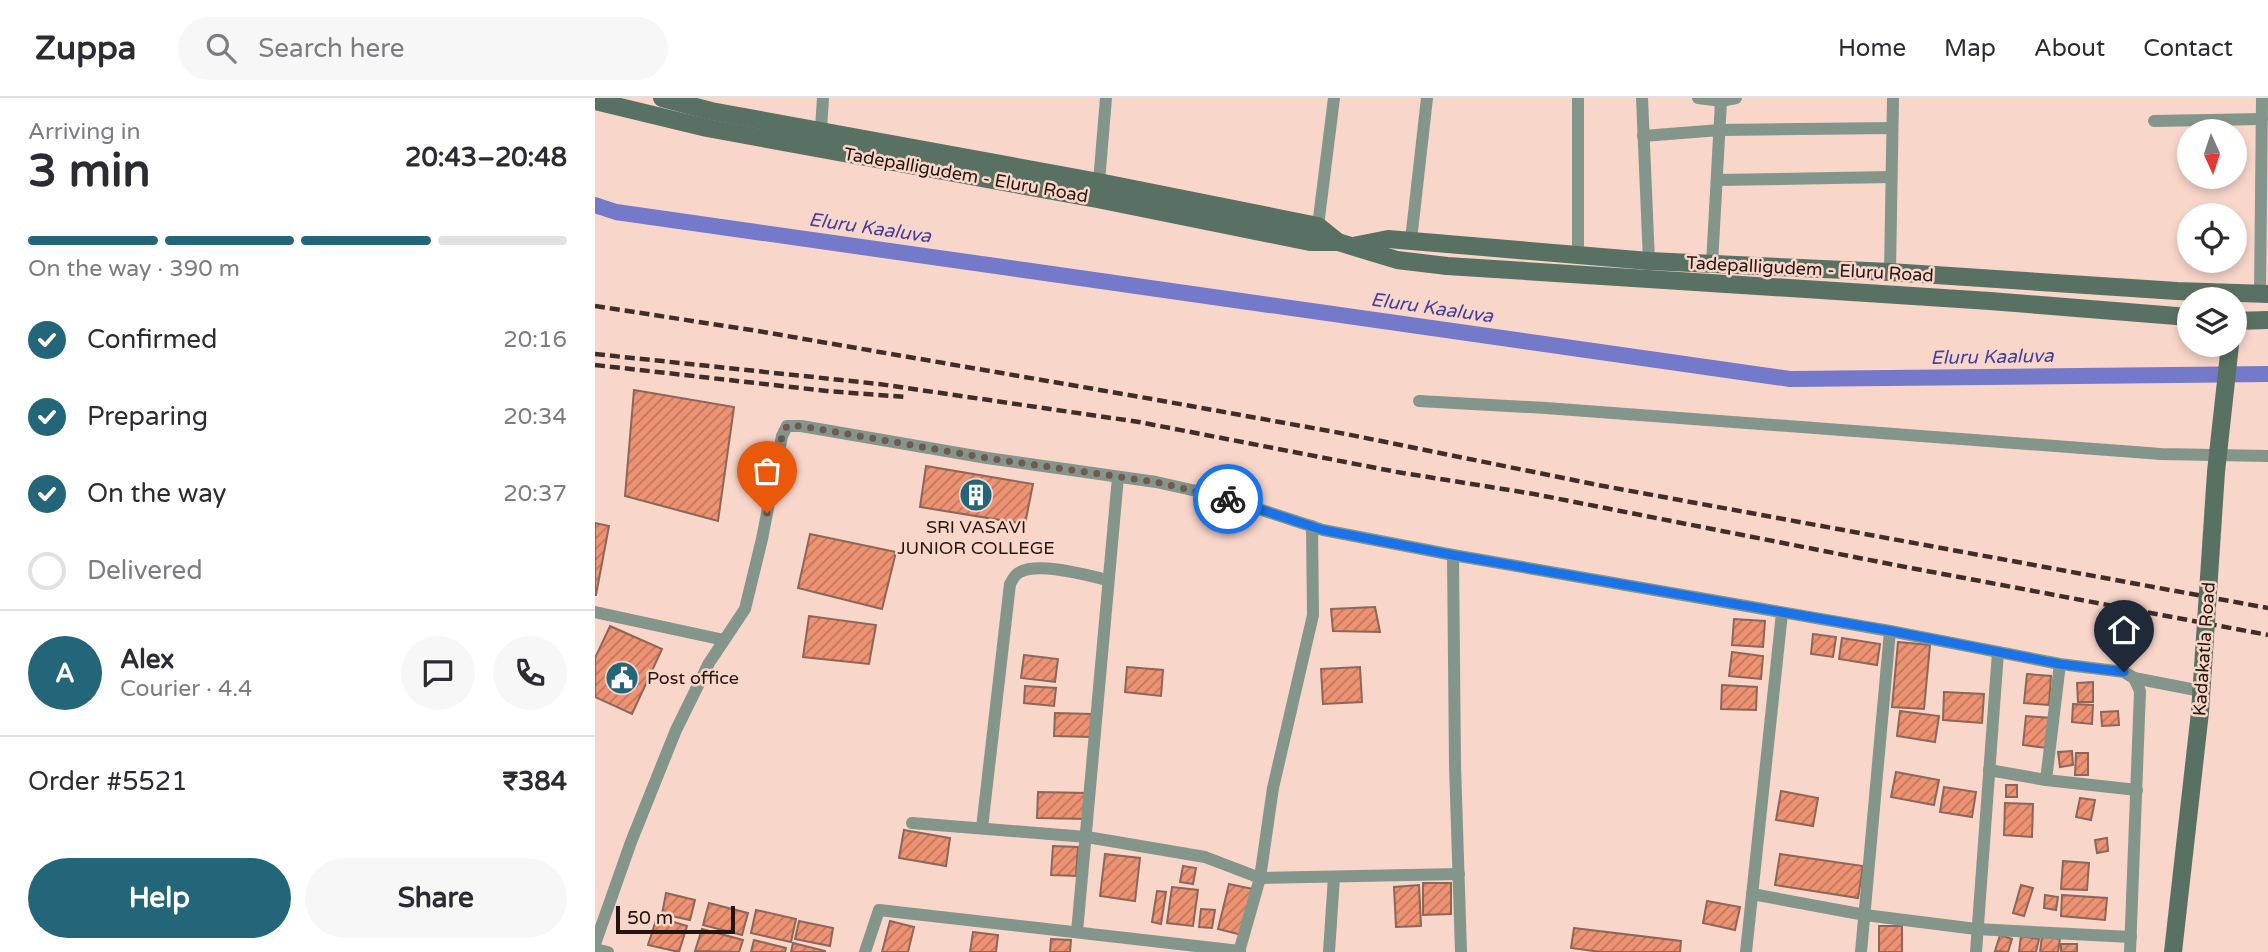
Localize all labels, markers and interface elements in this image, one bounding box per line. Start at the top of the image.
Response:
search box [178,17,668,80]
text: Zuppa [35,29,136,68]
icon: search [202,29,240,67]
text: Search here [258,33,405,64]
text: Home [1838,34,1906,63]
text: Map [1944,34,1996,63]
text: About [2034,34,2105,63]
text: Contact [2143,34,2233,63]
text: Arriving in [28,118,141,146]
north arrow [2177,119,2247,189]
map controls [2177,119,2247,357]
text: 20:43–20:48 [405,142,567,173]
street label: Tadepalligudem - Eluru Road [842,143,1090,207]
text: 3 min [28,144,151,199]
button: locate [2177,203,2247,273]
water label: Eluru Kaaluva [807,209,934,248]
street label: Tadepalligudem - Eluru Road [1686,252,1934,286]
text: On the way · 390 m [28,255,240,283]
button: layers [2177,287,2247,357]
water label: Eluru Kaaluva [1369,289,1496,328]
icon: check [28,321,66,359]
text: Confirmed [87,324,217,355]
text: 20:16 [503,326,567,354]
water label: Eluru Kaaluva [1930,345,2055,369]
icon: check [28,398,66,436]
text: Preparing [87,401,208,432]
text: 20:34 [503,403,567,431]
pin [737,441,797,513]
icon: bag [748,452,786,490]
courier [1193,464,1263,534]
icon: check [28,475,66,513]
building icon: SRI VASAVI JUNIOR COLLEGE [957,476,995,514]
text: On the way [87,478,227,509]
text: 20:37 [503,480,567,508]
icon: bike [1209,480,1247,518]
place label: SRI VASAVI JUNIOR COLLEGE [897,516,1055,559]
text: Delivered [87,555,203,586]
street label: Kadakatla Road [2188,581,2220,717]
pin [2094,600,2154,672]
icon: home [2105,611,2143,649]
button: chat [401,636,475,710]
button: phone [493,636,567,710]
text: Alex [120,644,174,675]
text: A [55,658,75,689]
public building icon: Post office [603,659,641,697]
place label: Post office [647,667,739,689]
text: Courier · 4.4 [120,675,252,703]
text: Order #5521 [28,766,188,797]
text: ₹384 [503,766,567,797]
button: Help [28,858,291,938]
button: Share [305,858,567,938]
scale bar [616,903,735,935]
text: 50 m [627,907,673,929]

